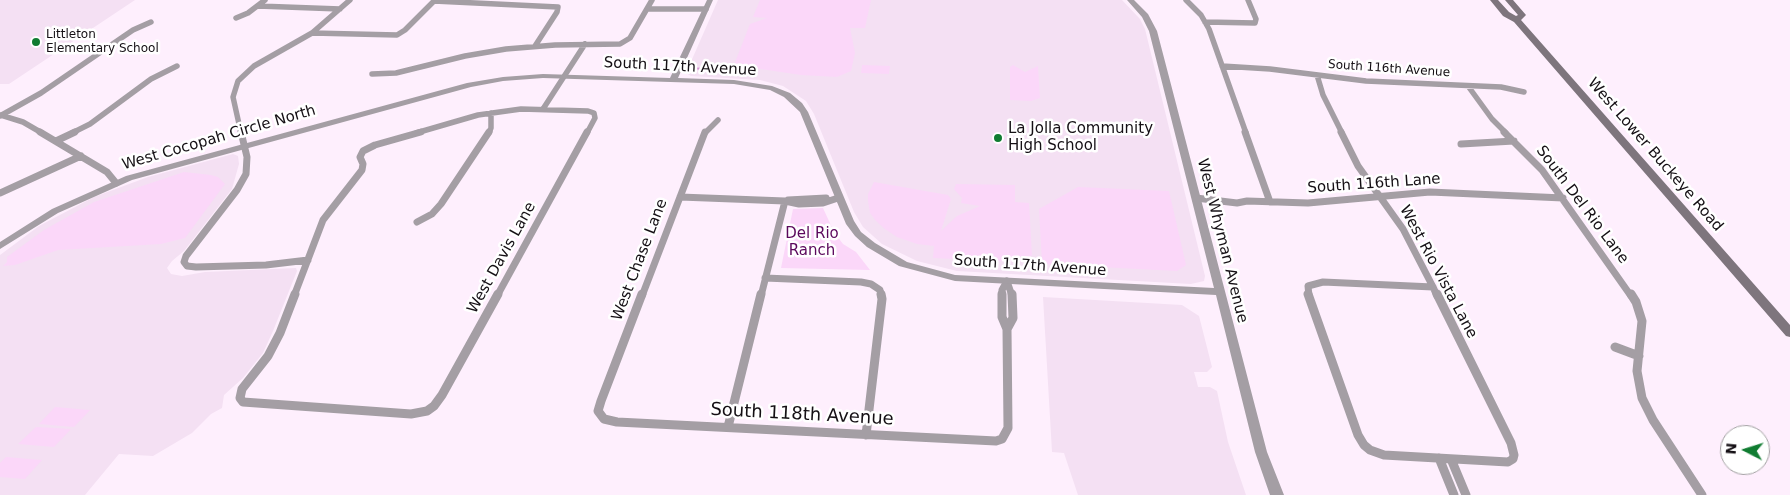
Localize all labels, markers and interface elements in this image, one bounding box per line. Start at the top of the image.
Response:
place label: Littleton Elementary School [46,28,159,56]
marker: Littleton Elementary School [30,36,42,48]
street label: South 117th Avenue [603,54,757,80]
street label: South 116th Avenue [1327,58,1451,80]
street label: West Lower Buckeye Road [1583,75,1727,235]
street label: West Cocopah Circle North [120,102,318,174]
place label: La Jolla Community High School [1008,120,1153,155]
marker: La Jolla Community High School [992,132,1004,144]
street label: South Del Rio Lane [1532,143,1632,267]
street label: West Whyman Avenue [1193,157,1251,325]
street label: South 116th Lane [1307,170,1441,198]
street label: West Chase Lane [608,197,672,323]
street label: West Davis Lane [464,199,540,317]
street label: West Rio Vista Lane [1395,202,1481,342]
park label: Del Rio Ranch [785,225,839,260]
street label: South 117th Avenue [953,252,1107,280]
street label: South 118th Avenue [710,399,894,431]
north arrow [1720,425,1770,475]
text: N [1723,442,1740,455]

